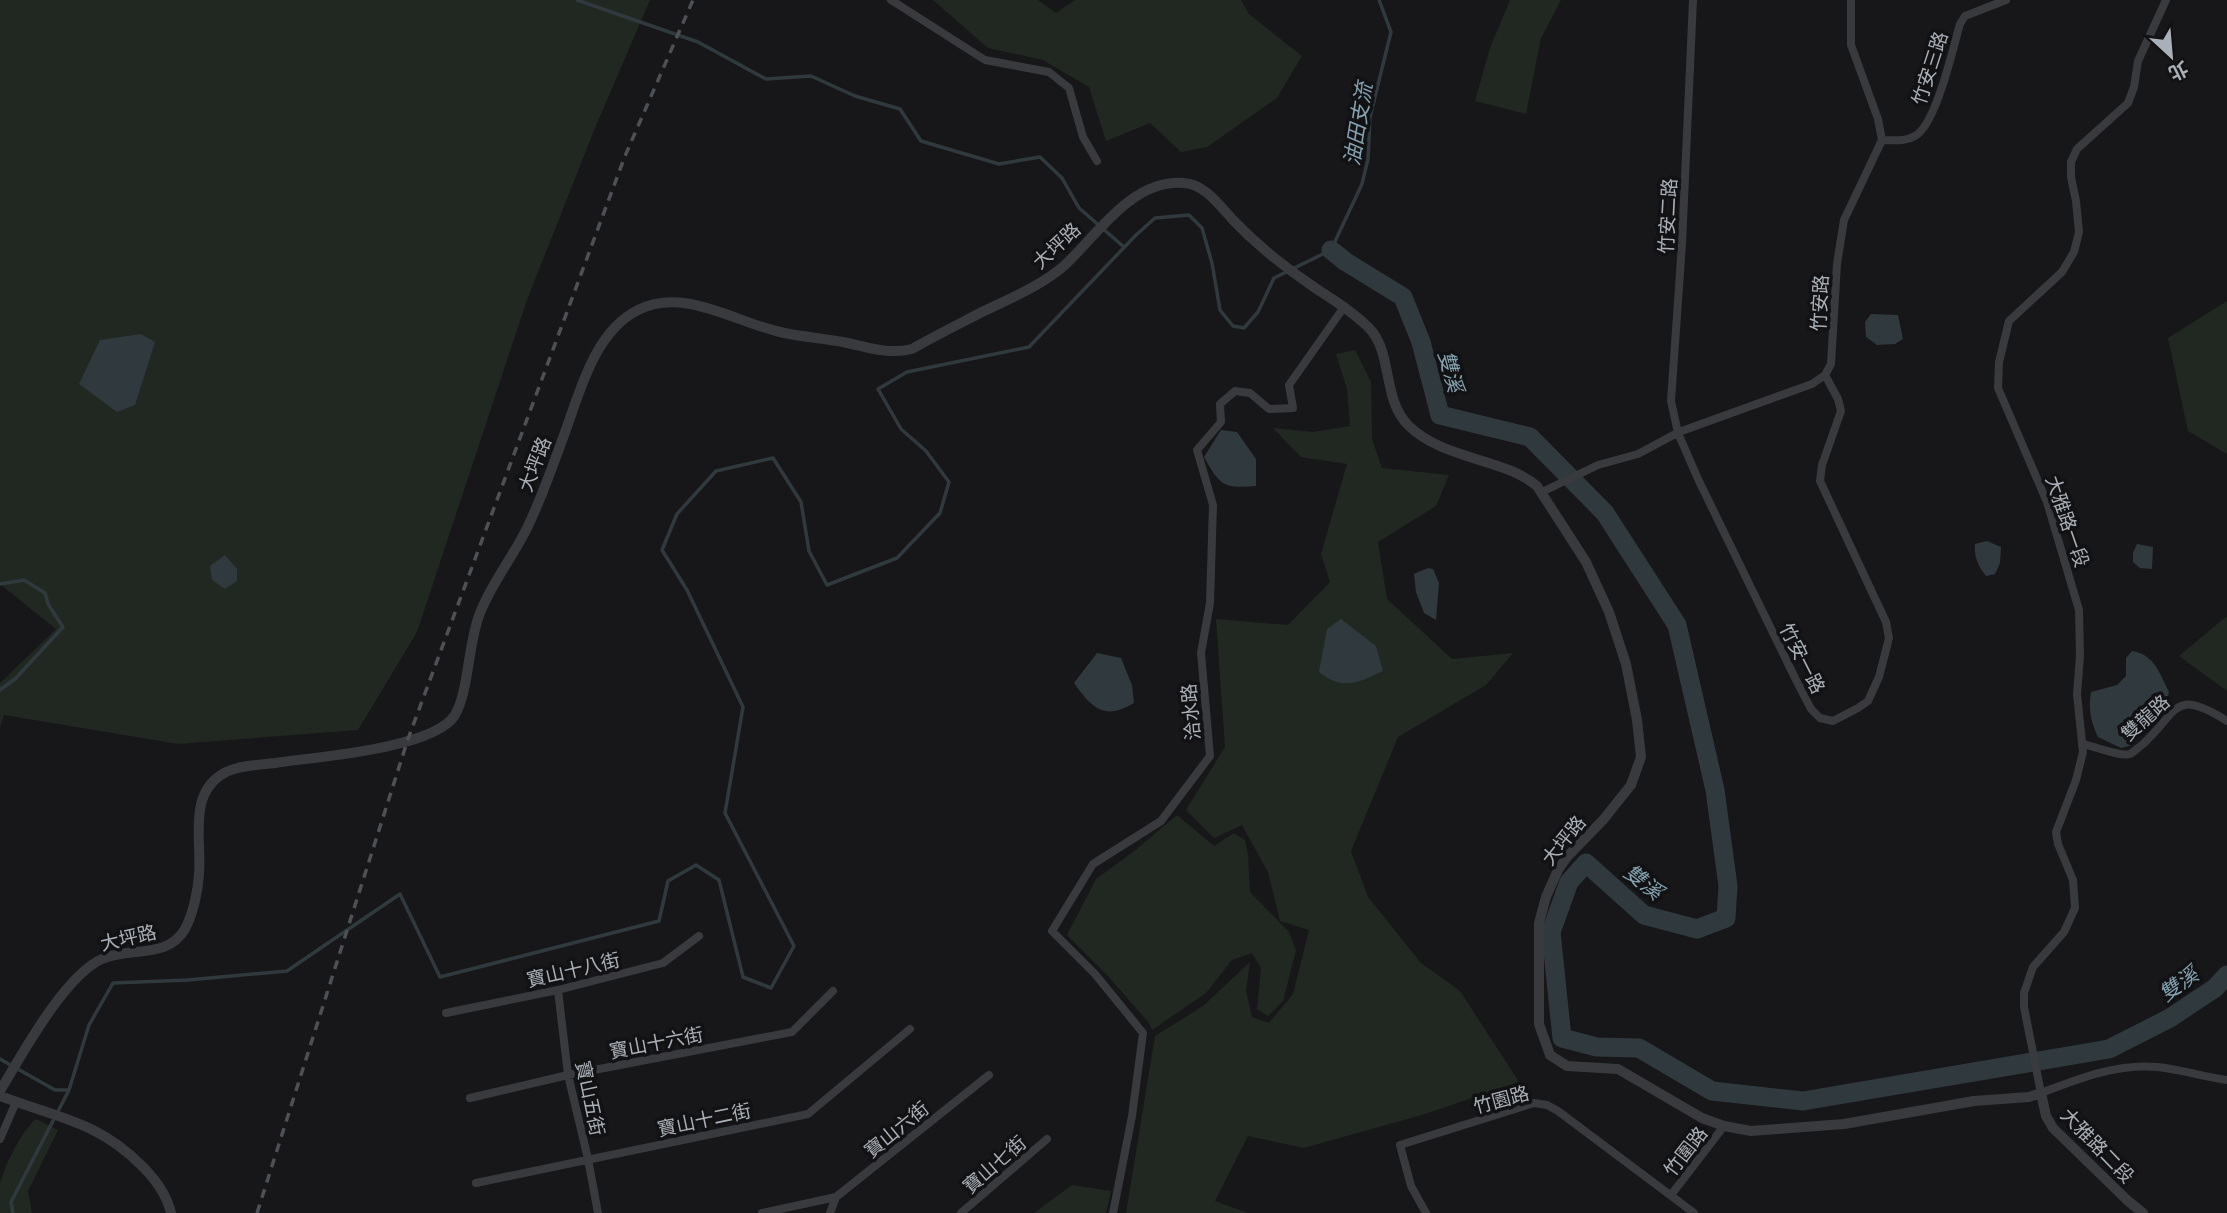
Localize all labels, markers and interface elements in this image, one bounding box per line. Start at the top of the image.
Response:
north arrow [2136,21,2206,91]
street label: 竹安三路 [1906,28,1952,108]
text: 北 [2165,57,2192,86]
water label: 油田支流 [1338,78,1376,167]
street label: 竹安二路 [1654,177,1680,255]
street label: 大坪路 [1027,217,1085,273]
street label: 竹安路 [1806,274,1832,332]
water label: 雙溪 [1434,347,1470,397]
street label: 大坪路 [513,433,555,495]
street label: 大雅路一段 [2042,472,2094,570]
street label: 竹安一路 [1775,619,1831,697]
street label: 洽水路 [1176,683,1204,741]
street label: 雙龍路 [2116,689,2174,745]
street label: 大坪路 [1536,811,1590,869]
water label: 雙溪 [1620,858,1671,906]
street label: 大坪路 [98,919,158,955]
street label: 寶山十八街 [524,947,622,991]
water label: 雙溪 [2154,959,2205,1005]
street label: 寶山十六街 [607,1022,705,1062]
street label: 寶山五街 [572,1058,610,1138]
street label: 竹園路 [1470,1081,1532,1117]
street label: 寶山六街 [859,1096,933,1162]
street label: 寶山十二街 [655,1098,753,1140]
street label: 大雅路二段 [2057,1103,2139,1187]
street label: 竹圍路 [1658,1121,1712,1181]
street label: 寶山七街 [958,1130,1030,1198]

